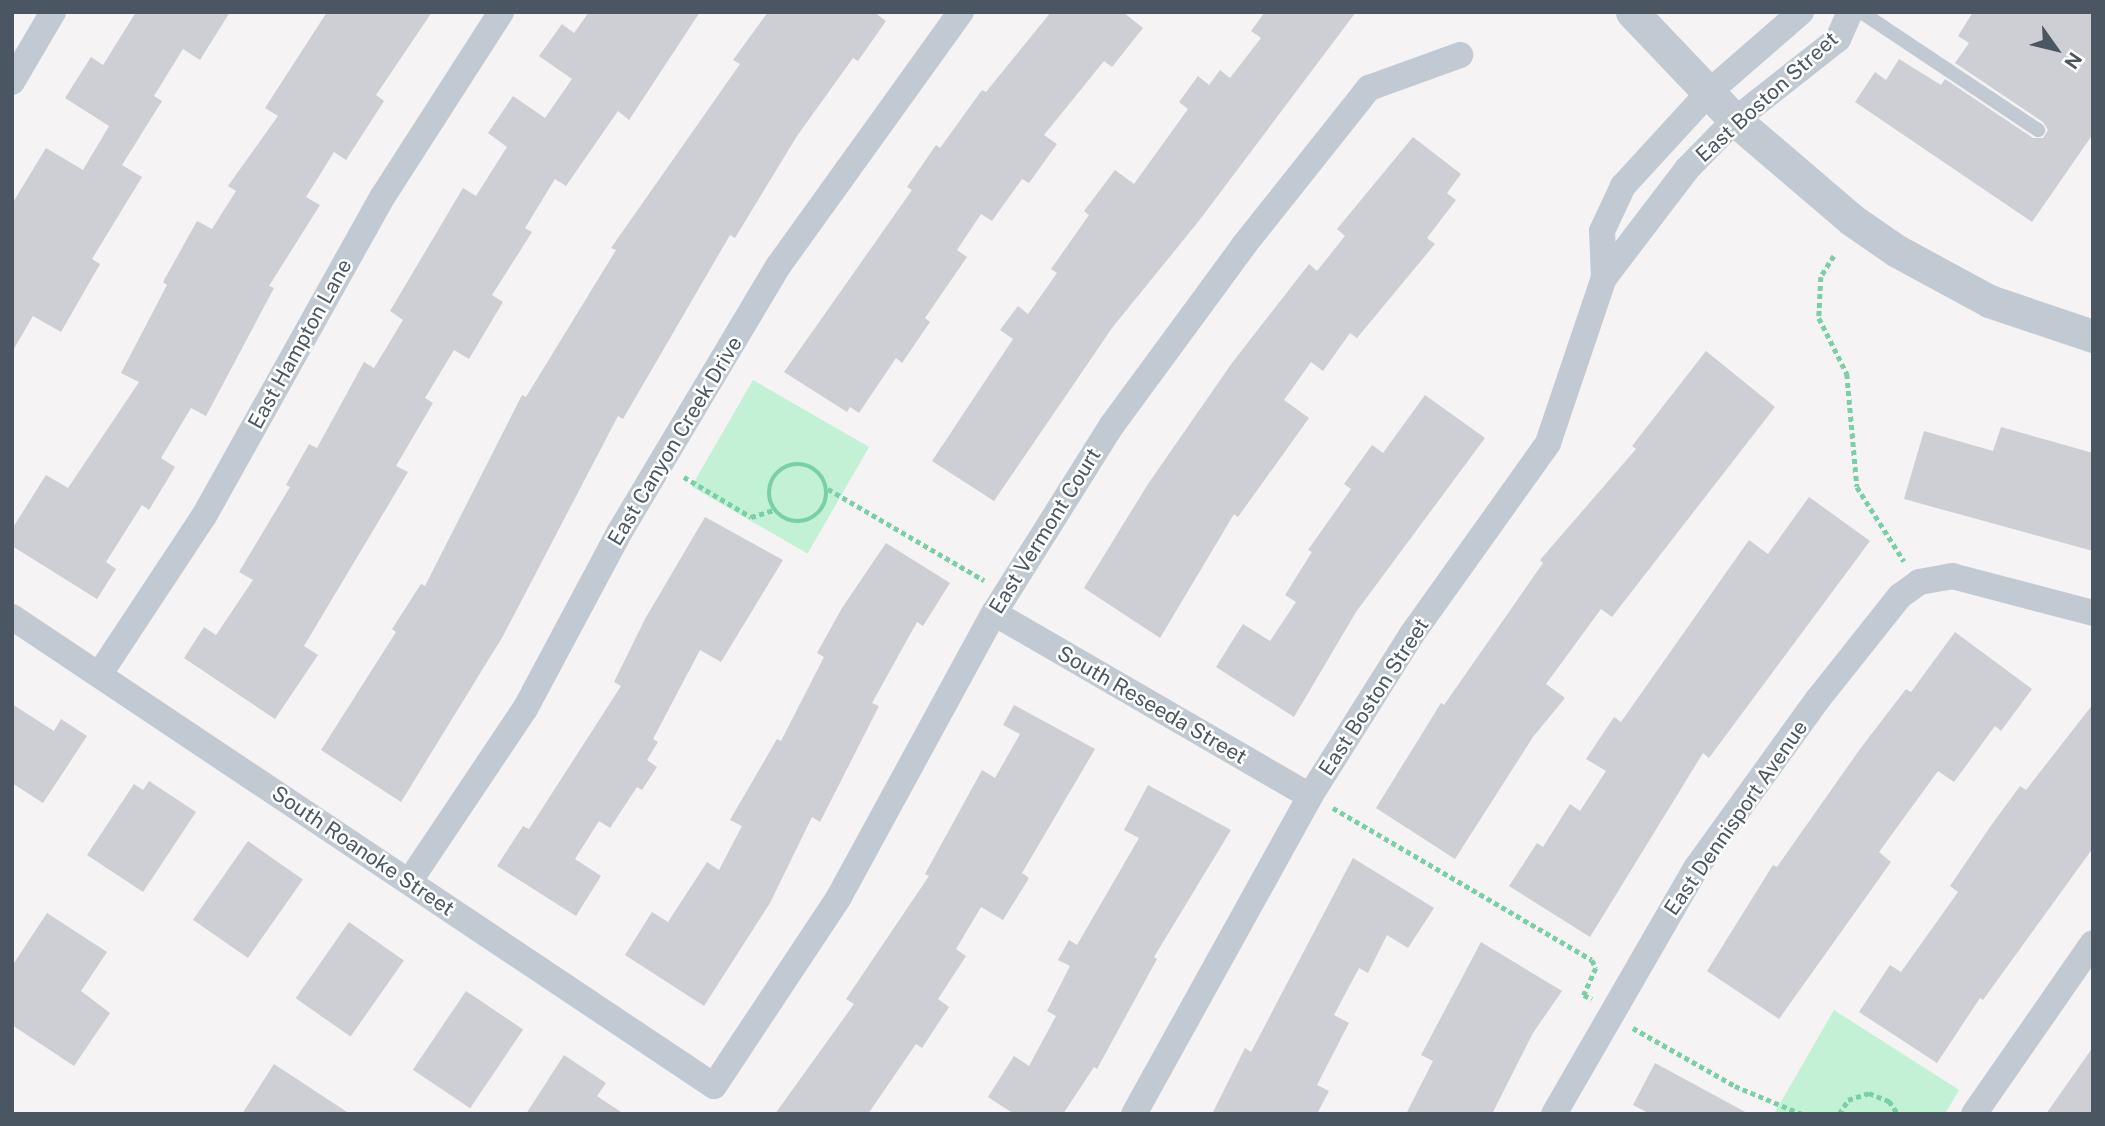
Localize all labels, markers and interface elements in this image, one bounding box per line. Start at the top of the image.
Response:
north arrow [2021,14,2091,84]
street label: East Boston Street [1691,27,1843,167]
text: N [2060,48,2087,73]
street label: East Hampton Lane [243,255,357,433]
street label: East Canyon Creek Drive [603,332,747,550]
street label: East Vermont Court [984,443,1106,619]
street label: East Boston Street [1314,614,1434,780]
street label: South Reseeda Street [1053,641,1251,769]
street label: East Dennisport Avenue [1659,716,1813,920]
street label: South Roanoke Street [267,781,459,921]

